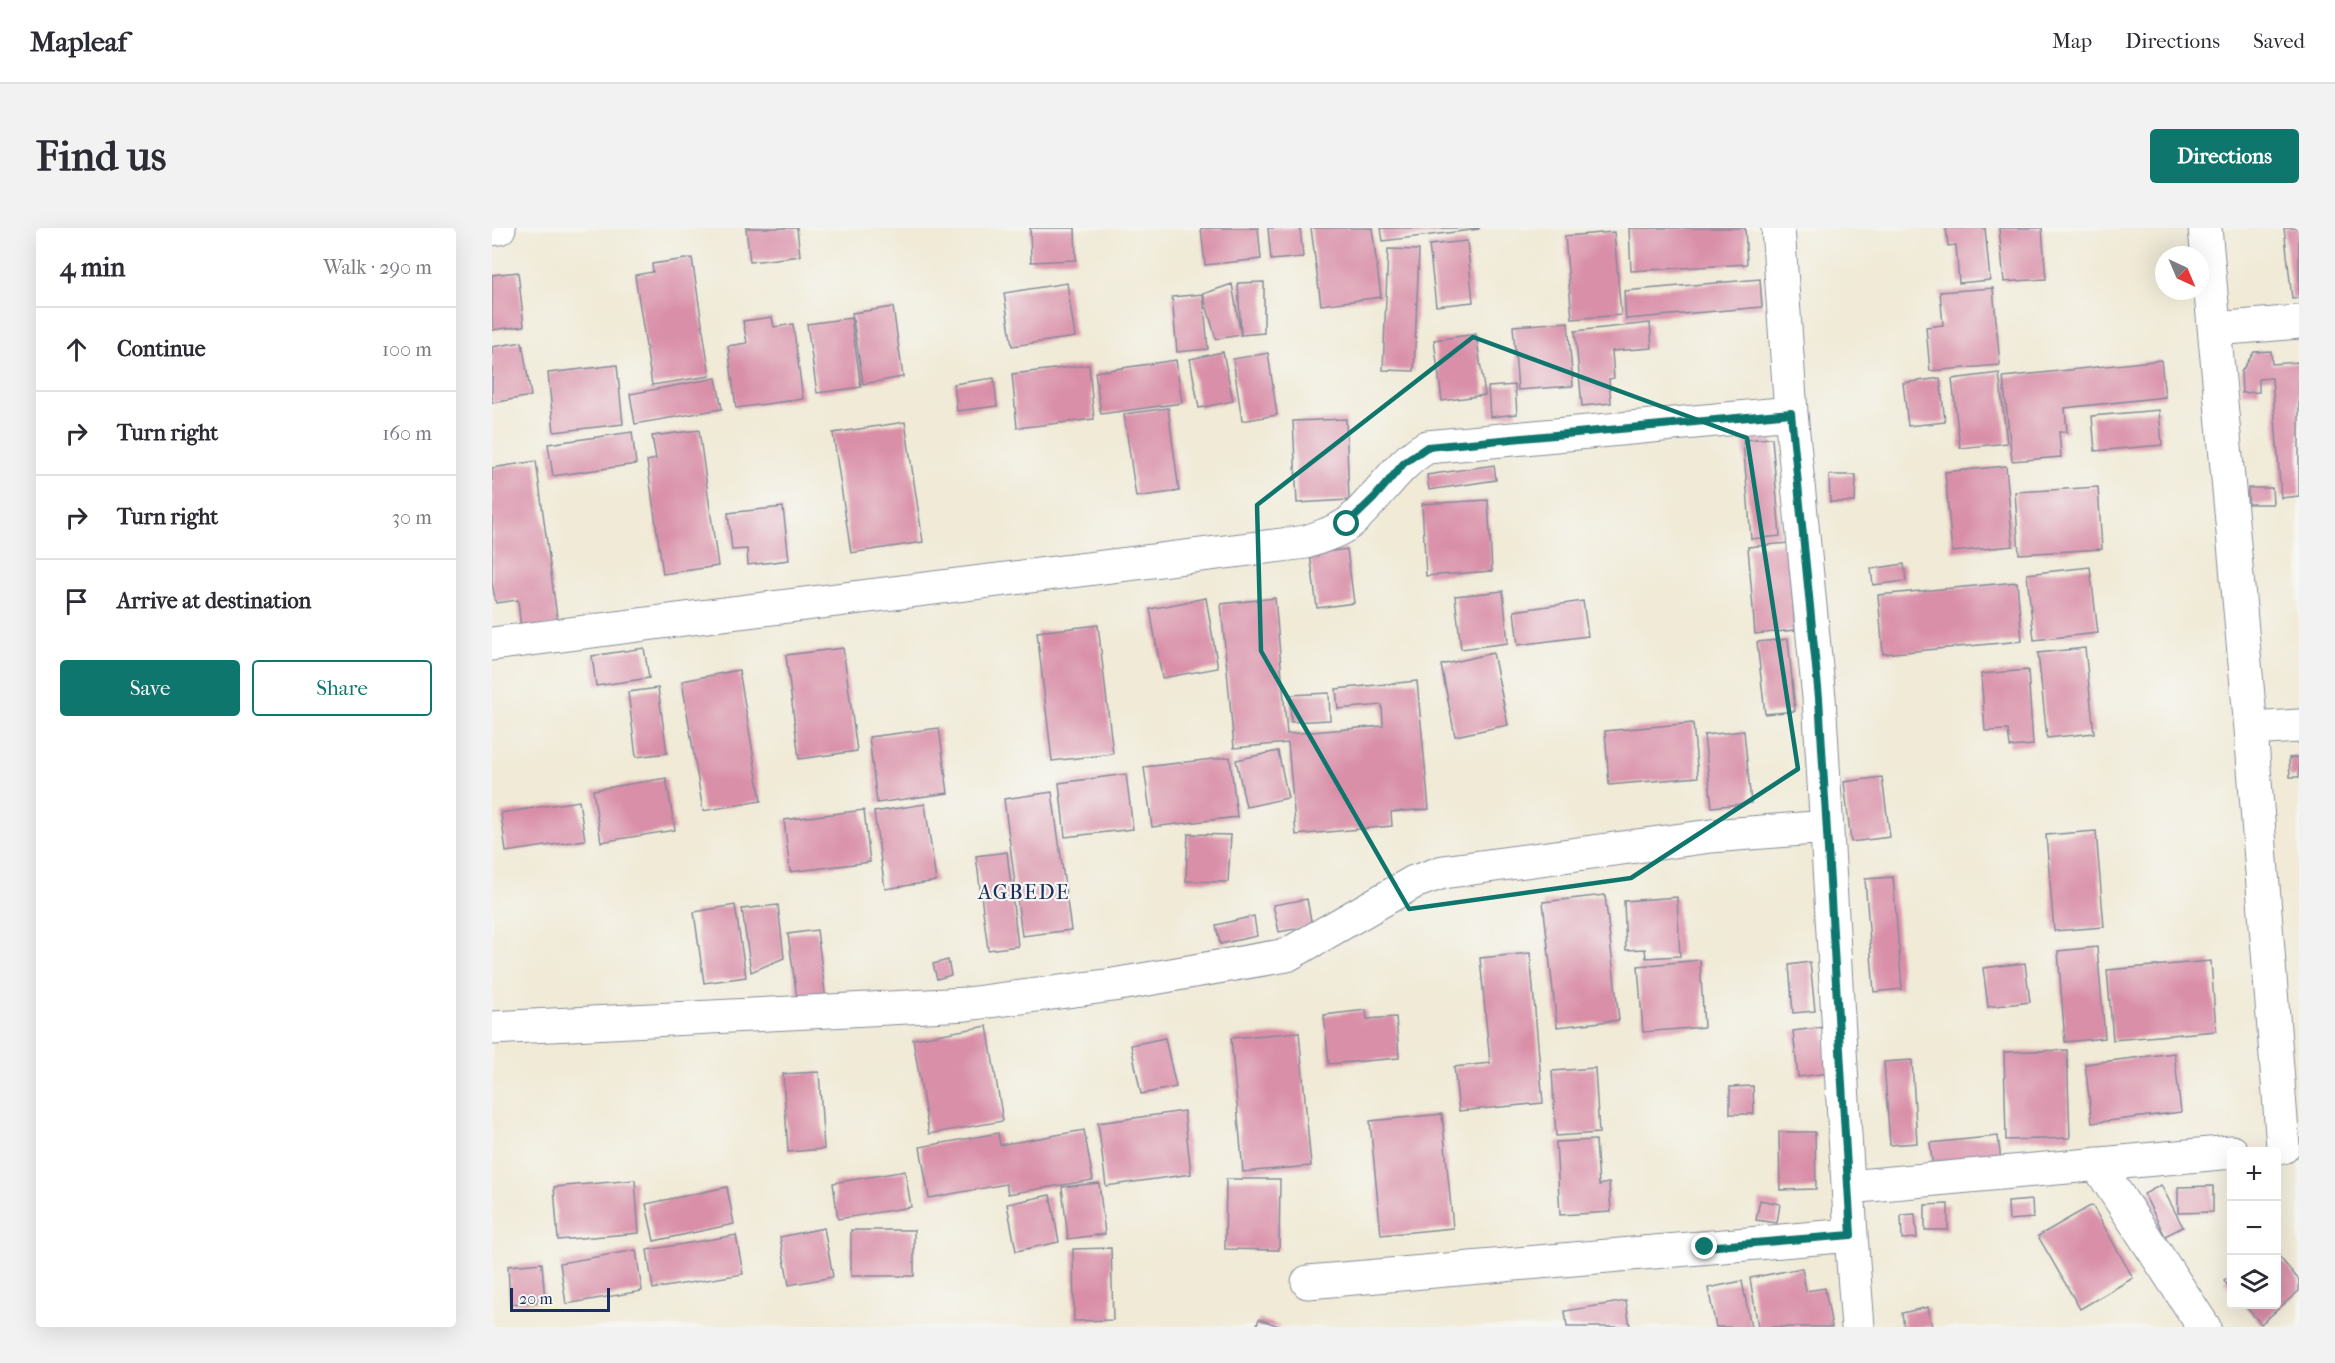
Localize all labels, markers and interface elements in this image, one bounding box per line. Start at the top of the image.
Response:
text: Mapleaf [30,25,127,58]
text: Map [2052,29,2092,53]
text: Directions [2125,29,2220,53]
text: Saved [2253,29,2305,53]
button: Directions [2150,129,2299,183]
text: Find us [36,132,166,181]
north arrow [2155,246,2209,300]
text: 4 min [60,252,125,283]
text: Walk · 290 m [323,256,432,279]
icon: ahead [60,333,93,366]
text: Continue [117,336,206,362]
text: 100 m [382,338,432,361]
icon: right [60,417,93,450]
text: Turn right [117,420,218,446]
text: 160 m [382,422,432,445]
icon: right [60,501,93,534]
text: Turn right [117,504,218,530]
text: 30 m [392,506,432,529]
route start [1333,510,1359,536]
icon: arrive [60,585,93,618]
text: Arrive at destination [117,588,311,614]
button: Save [60,660,240,716]
button: Share [252,660,432,716]
district label: AGBEDE [977,880,1070,904]
map controls [2227,1147,2281,1309]
button: + [2227,1147,2281,1201]
button: − [2227,1201,2281,1255]
route end [1691,1233,1717,1259]
button: layers [2227,1255,2281,1309]
scale bar [510,1285,610,1312]
text: 20 m [519,1289,553,1308]

